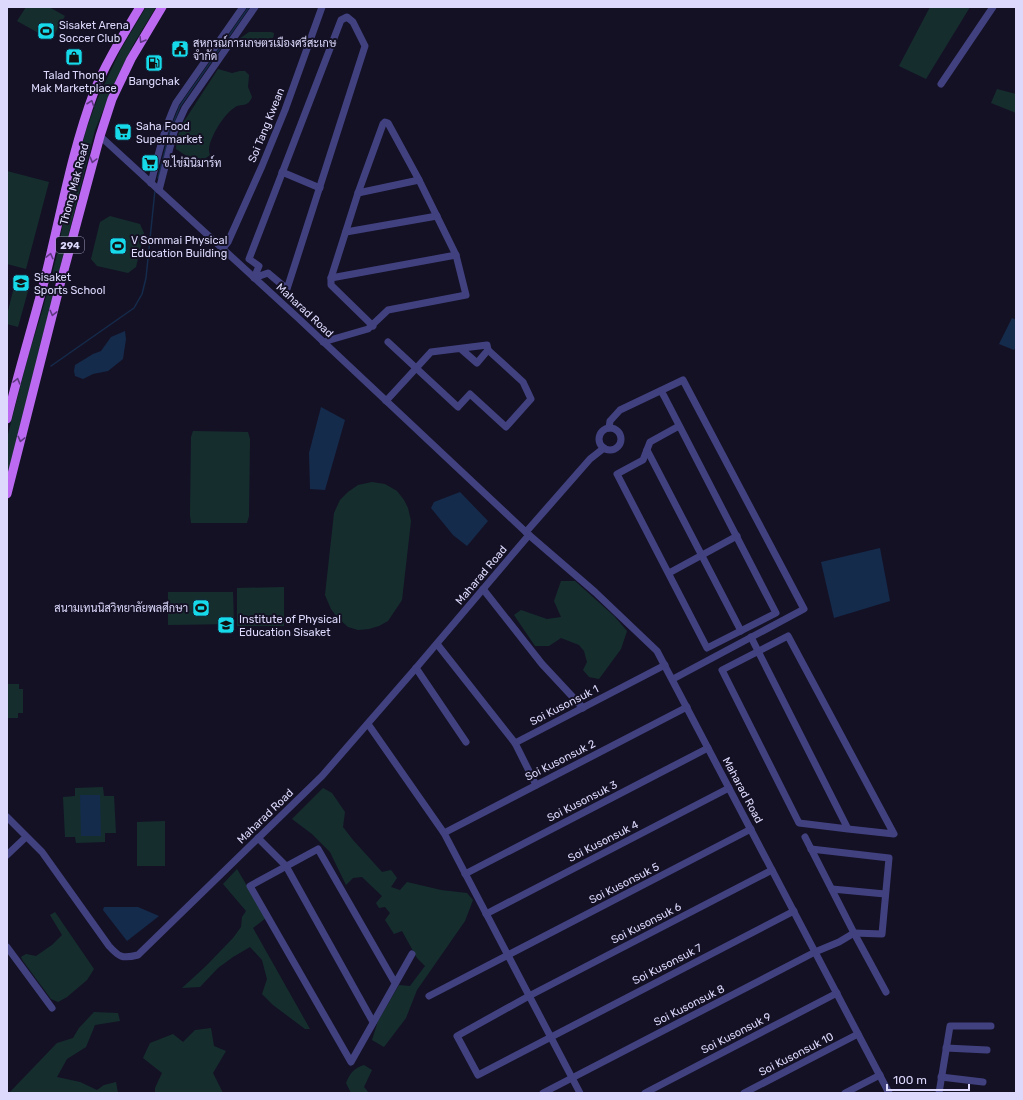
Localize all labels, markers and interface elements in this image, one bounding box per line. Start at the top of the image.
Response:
place label: Sisaket Arena Soccer Club [59,19,129,45]
sports icon: Sisaket Arena Soccer Club [36,21,56,41]
place label: สหกรณ์การเกษตรเมืองศรีสะเกษ จำกัด [193,35,337,63]
one-way arrow [140,36,147,43]
public building icon: สหกรณ์การเกษตรเมืองศรีสะเกษ จำกัด [170,39,190,59]
shop icon: Talad Thong Mak Marketplace [64,47,84,67]
fuel station icon: Bangchak [144,53,164,73]
place label: Talad Thong Mak Marketplace [31,69,117,95]
place label: Bangchak [128,75,180,88]
street label: Soi Tang Kwean [246,86,287,164]
one-way arrow [86,100,94,107]
place label: Saha Food Supermarket [136,120,203,146]
supermarket icon: Saha Food Supermarket [113,122,133,142]
street label: Thong Mak Road [57,142,92,226]
supermarket icon: ข.ไข่มินิมาร์ท [140,153,160,173]
place label: ข.ไข่มินิมาร์ท [163,155,222,170]
one-way arrow [89,156,98,163]
place label: V Sommai Physical Education Building [131,234,227,260]
sports icon: V Sommai Physical Education Building [108,236,128,256]
road number: 294 [56,237,84,253]
one-way arrow [46,252,54,259]
place label: Sisaket Sports School [34,271,105,297]
school or university icon: Sisaket Sports School [11,273,31,293]
street label: Maharad Road [274,281,336,340]
one-way arrow [49,309,58,316]
one-way arrow [12,378,20,384]
one-way arrow [17,435,26,442]
street label: Maharad Road [453,543,510,607]
sports icon: สนามเทนนิสวิทยาลัยพลศึกษา [191,598,211,618]
place label: สนามเทนนิสวิทยาลัยพลศึกษา [54,601,188,615]
place label: Institute of Physical Education Sisaket [239,613,341,639]
school or university icon: Institute of Physical Education Sisaket [216,615,236,635]
street label: Soi Kusonsuk 1 [528,683,601,728]
street label: Soi Kusonsuk 2 [523,737,598,784]
street label: Maharad Road [720,755,765,826]
street label: Soi Kusonsuk 3 [545,778,620,825]
street label: Maharad Road [235,786,296,846]
street label: Soi Kusonsuk 4 [566,818,641,865]
street label: Soi Kusonsuk 5 [587,860,662,907]
street label: Soi Kusonsuk 6 [609,900,684,947]
street label: Soi Kusonsuk 7 [630,941,704,988]
street label: Soi Kusonsuk 8 [652,982,727,1029]
street label: Soi Kusonsuk 9 [699,1010,774,1057]
street label: Soi Kusonsuk 10 [757,1030,836,1079]
scale bar [887,1066,969,1092]
text: 100 m [893,1073,927,1087]

